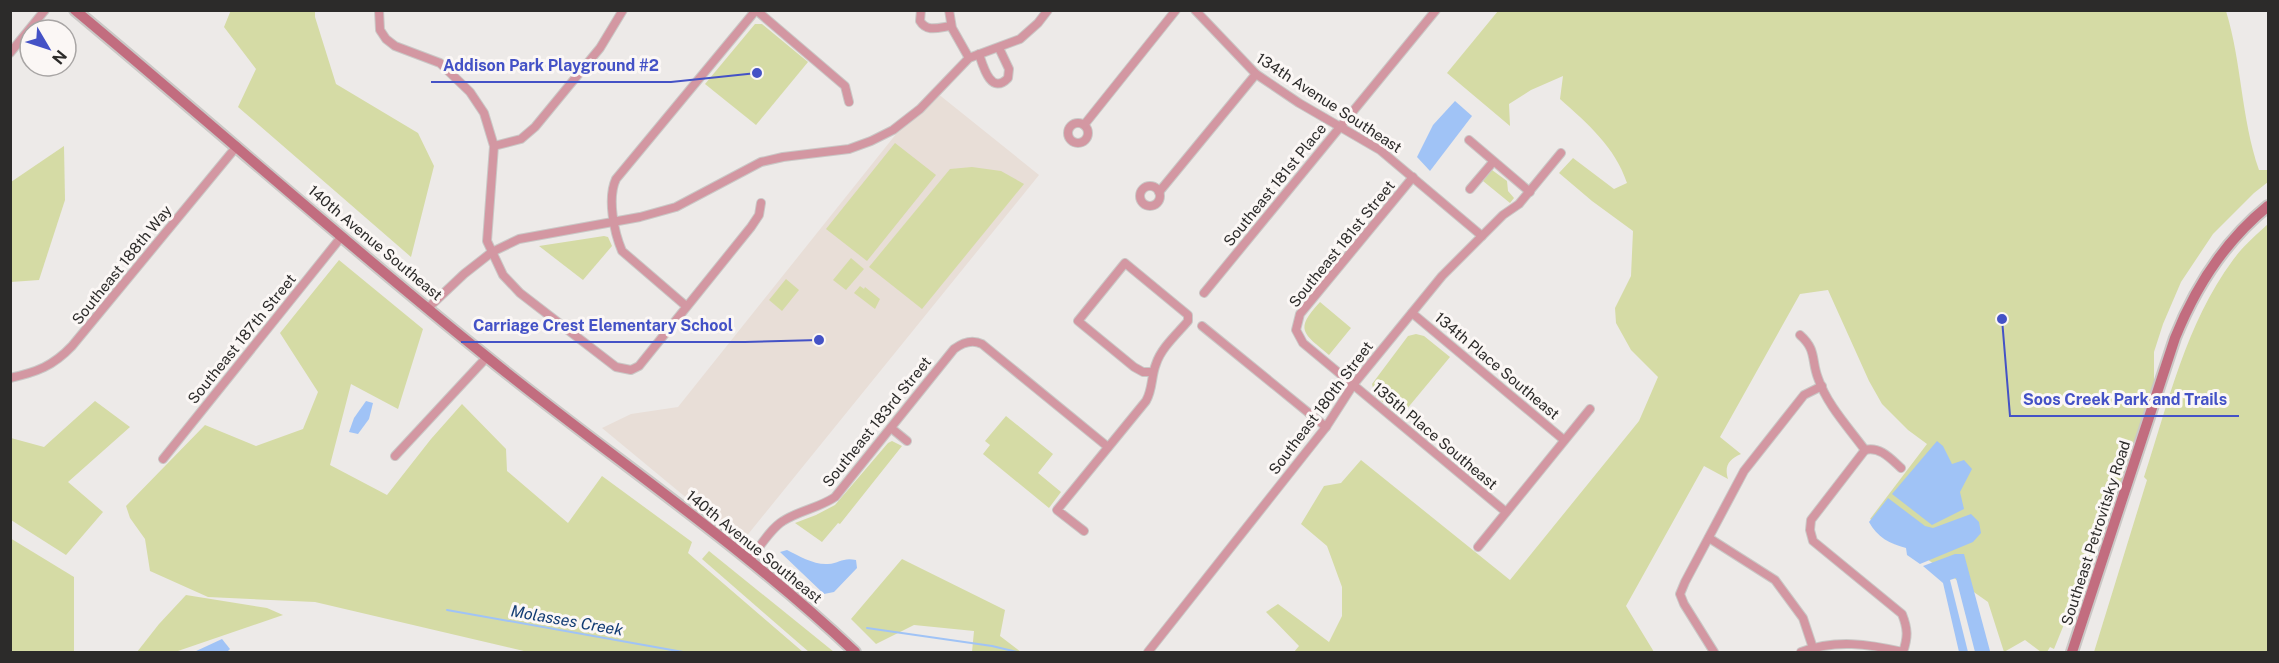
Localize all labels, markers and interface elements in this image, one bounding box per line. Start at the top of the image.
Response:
north arrow [18,18,78,78]
text: N [48,46,71,68]
callout: Addison Park Playground #2 [431,48,671,82]
street label: 134th Avenue Southeast [1253,49,1405,156]
text: Addison Park Playground #2 [443,56,659,75]
street label: Southeast 181st Place [1220,120,1329,249]
street label: Southeast 181st Street [1285,177,1398,310]
street label: 140th Avenue Southeast [305,182,446,304]
street label: Southeast 188th Way [68,202,175,328]
street label: Southeast 187th Street [184,270,299,407]
callout: Carriage Crest Elementary School [461,308,745,342]
street label: 134th Place Southeast [1432,309,1563,423]
text: Carriage Crest Elementary School [473,316,733,335]
street label: Southeast 180th Street [1265,338,1376,478]
street label: Southeast 183rd Street [819,353,934,490]
street label: 135th Place Southeast [1370,379,1501,493]
callout: Soos Creek Park and Trails [2010,382,2239,416]
text: Soos Creek Park and Trails [2023,390,2227,409]
street label: Southeast Petrovitsky Road [2058,438,2133,627]
street label: 140th Avenue Southeast [683,487,826,607]
water label: Molasses Creek [509,601,625,640]

